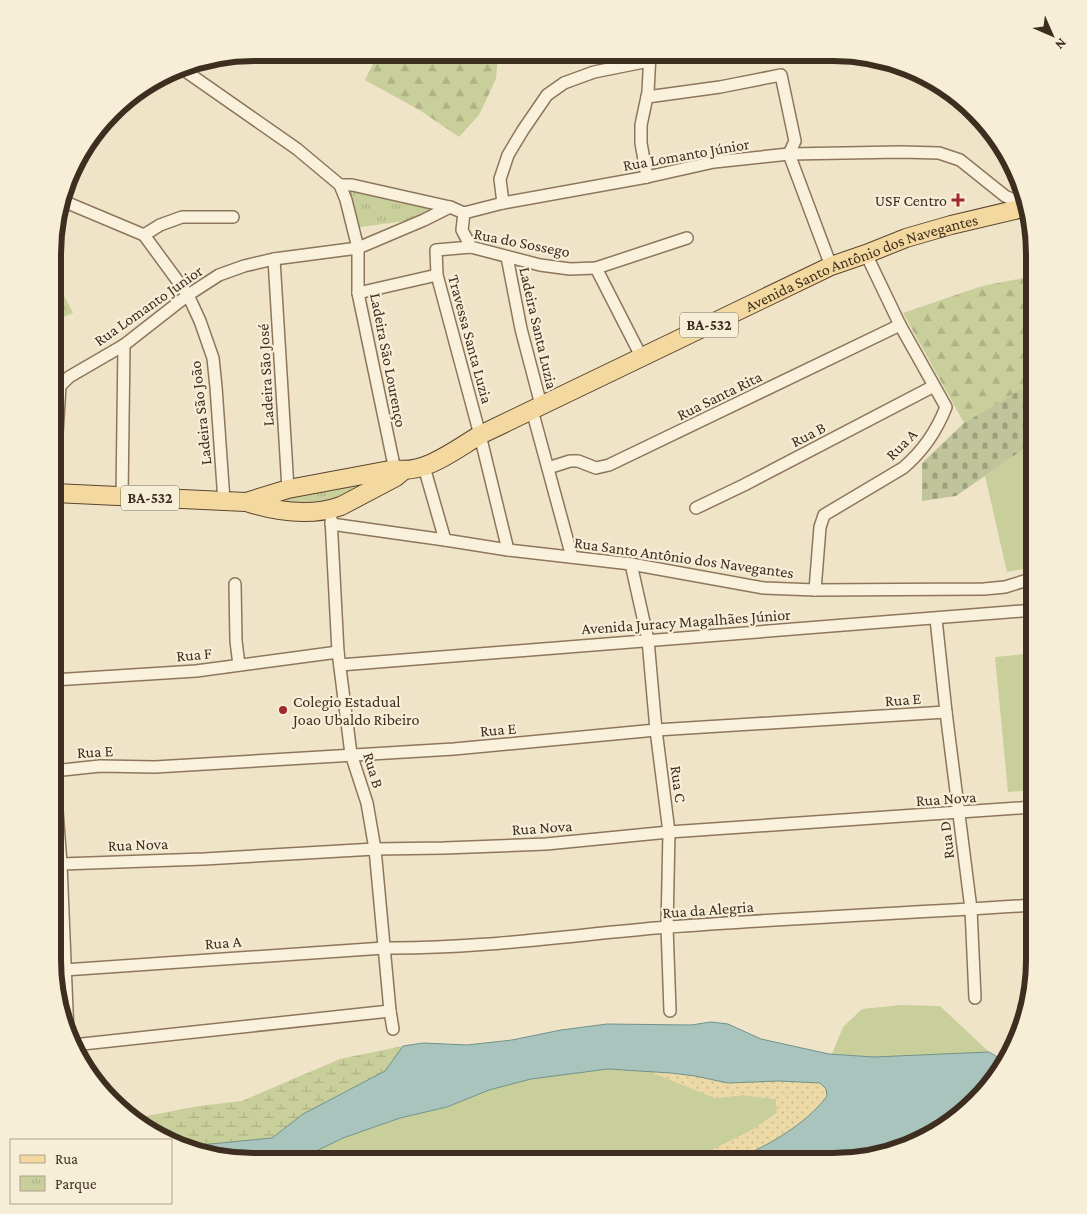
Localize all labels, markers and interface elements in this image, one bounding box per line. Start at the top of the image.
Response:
north arrow [1027,10,1077,60]
text: N [1052,35,1070,54]
street label: Rua Lomanto Júnior [621,135,751,175]
place label: USF Centro [875,192,947,209]
marker: USF Centro [951,193,965,207]
street label: Avenida Santo Antônio dos Navegantes [743,211,980,315]
street label: Rua do Sossego [472,225,571,261]
street label: Rua Lomanto Junior [91,262,206,350]
street label: Ladeira Santa Luzia [516,265,561,391]
street label: Travessa Santa Luzia [445,273,496,406]
street label: Ladeira São Lourenço [366,291,410,429]
road number: BA-532 [680,312,738,338]
street label: Ladeira São José [254,323,278,427]
street label: Ladeira São João [187,360,215,466]
street label: Rua Santa Rita [674,367,765,423]
street label: Rua B [788,419,828,450]
street label: Rua A [882,425,921,463]
road number: BA-532 [121,486,179,510]
street label: Rua Santo Antônio dos Navegantes [573,534,795,582]
street label: Avenida Juracy Magalhães Júnior [581,606,792,638]
street label: Rua F [176,644,213,665]
street label: Rua E [884,690,922,709]
place label: Colegio Estadual Joao Ubaldo Ribeiro [291,693,419,729]
marker: Colegio Estadual Joao Ubaldo Ribeiro [277,704,289,716]
street label: Rua E [479,719,517,740]
street label: Rua E [76,742,114,761]
street label: Rua B [360,750,387,790]
street label: Rua C [668,765,689,804]
street label: Rua Nova [915,788,977,809]
street label: Rua Nova [511,817,573,838]
street label: Rua D [936,820,957,860]
street label: Rua Nova [107,835,169,854]
street label: Rua da Alegria [662,898,755,922]
street label: Rua A [204,933,243,952]
legend [10,1139,172,1204]
text: Rua [55,1151,78,1167]
text: Parque [55,1176,97,1193]

